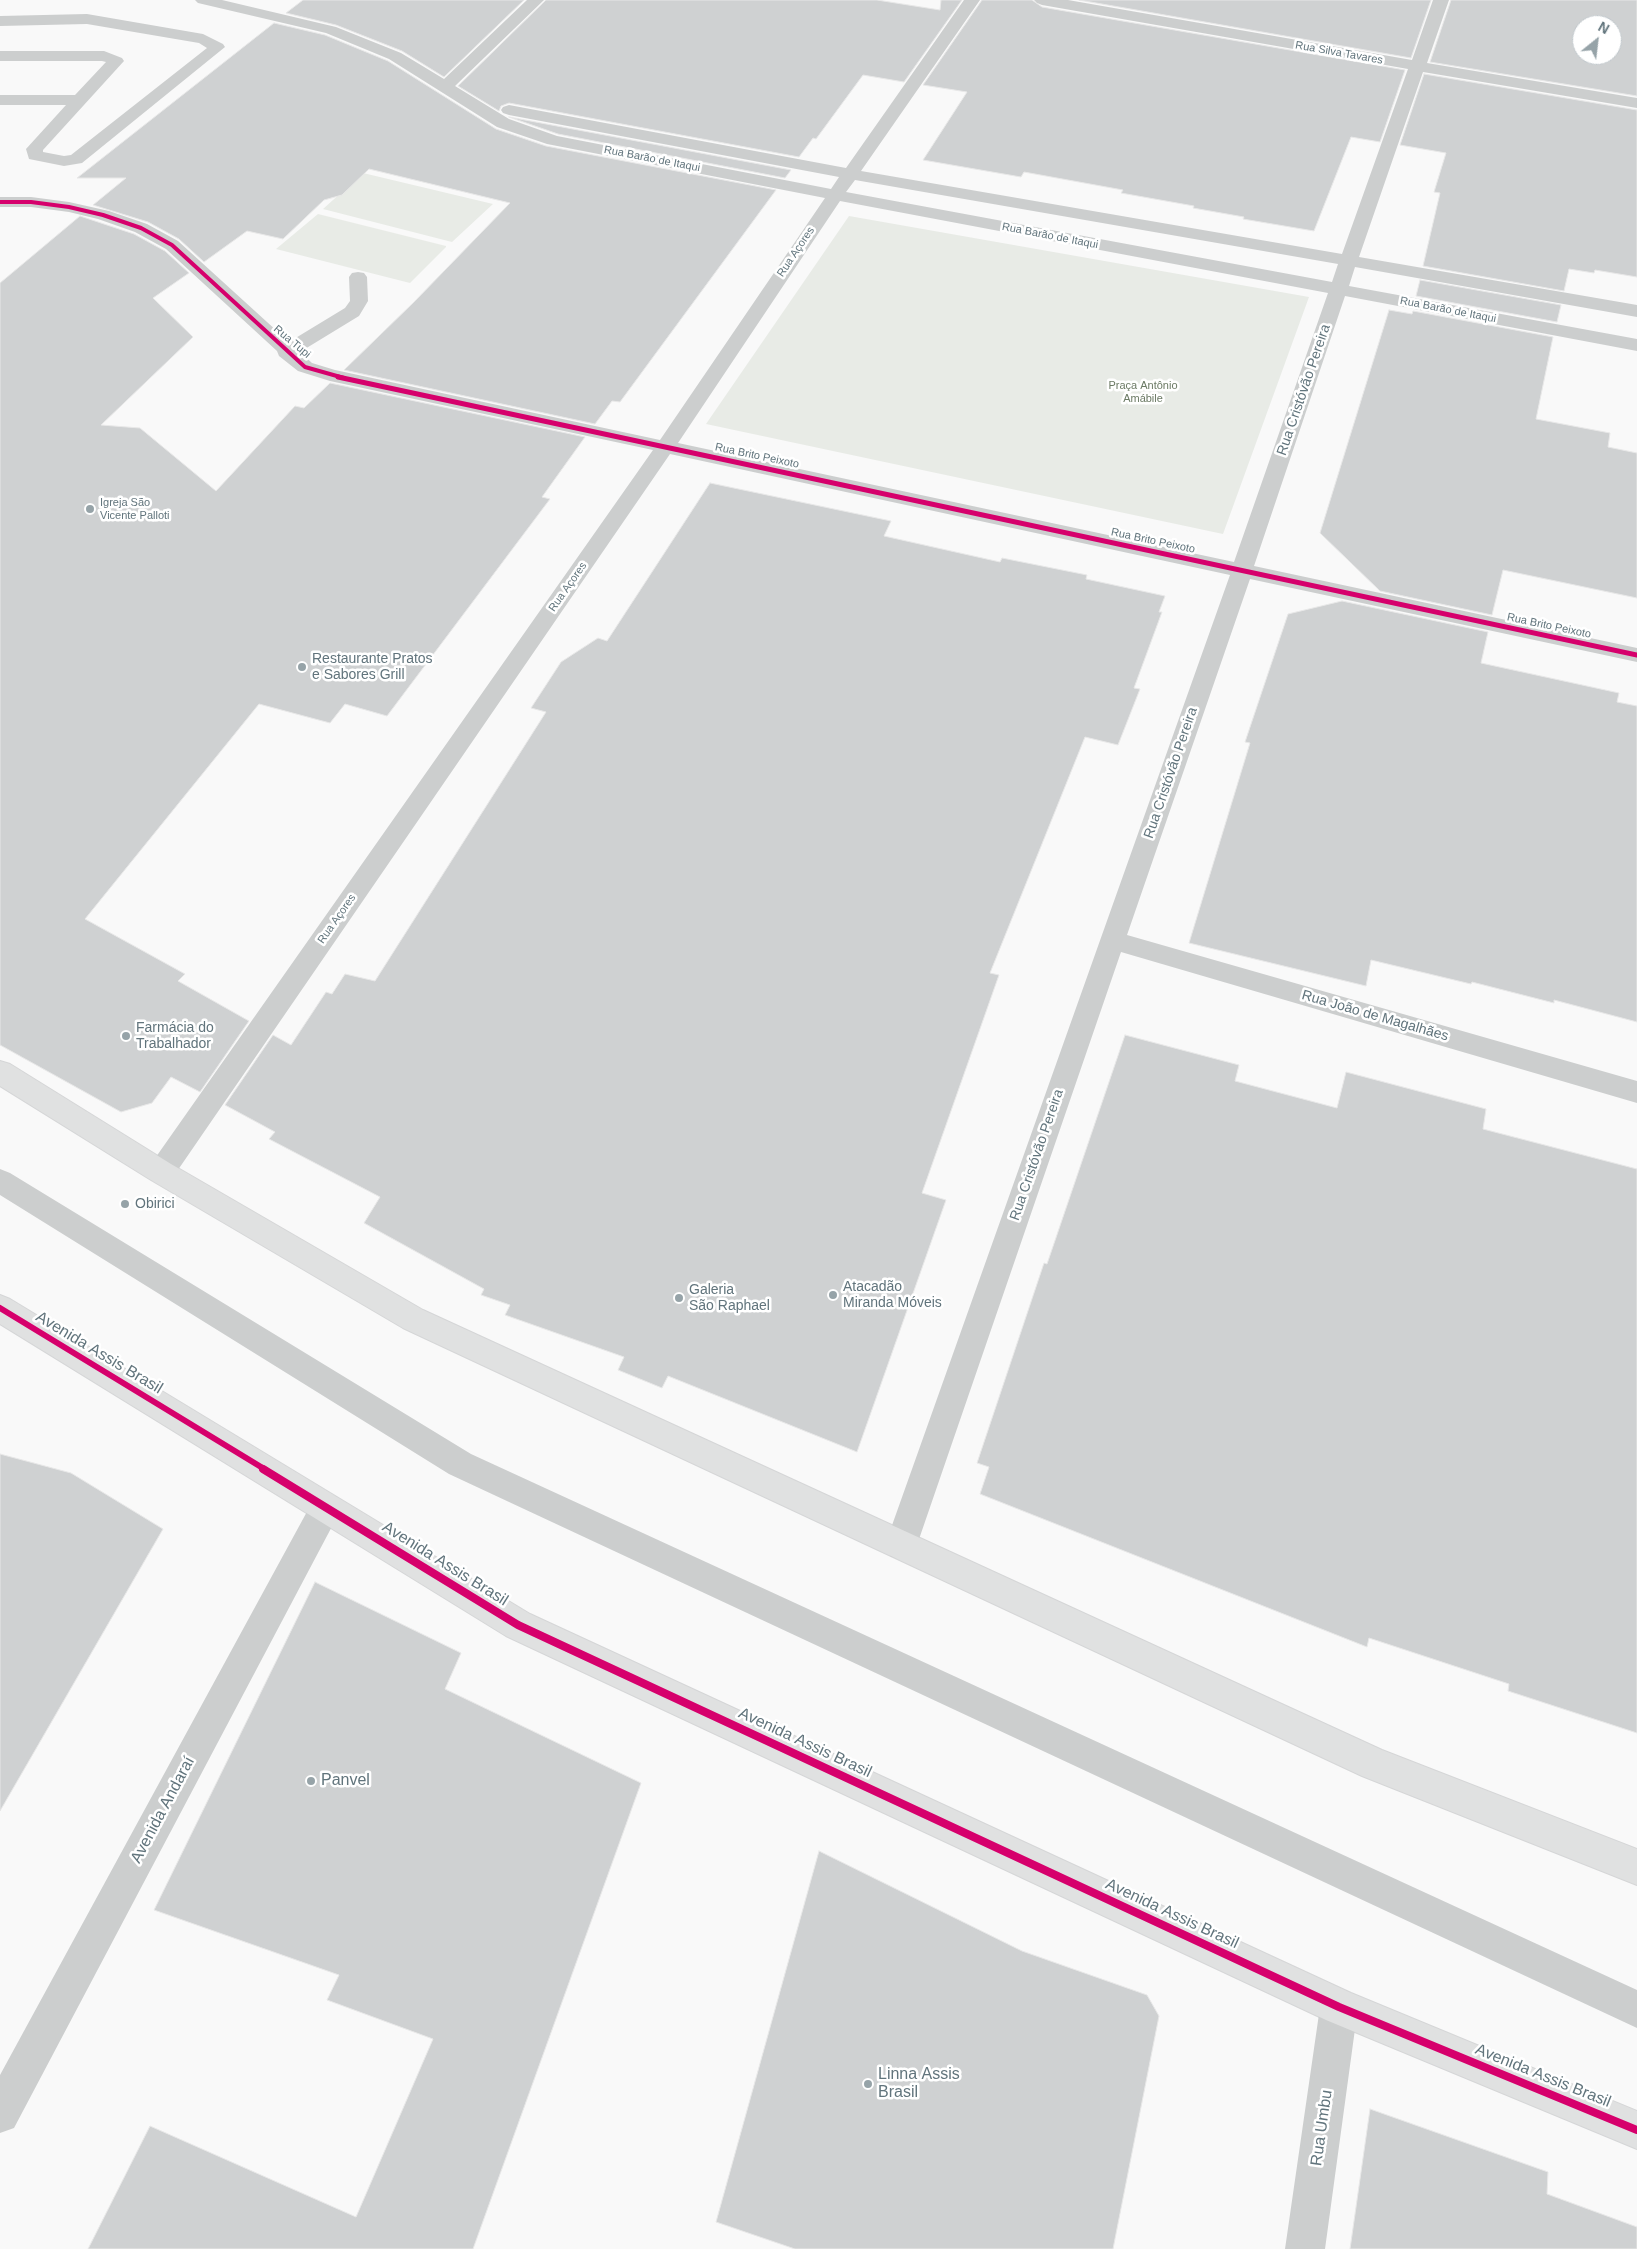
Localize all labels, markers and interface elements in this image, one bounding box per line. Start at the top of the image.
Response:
north arrow [1572,15,1622,65]
text: N [1595,18,1612,37]
street label: Rua Silva Tavares [1294,39,1384,67]
street label: Rua Barão de Itaqui [603,143,701,175]
street label: Rua Barão de Itaqui [1001,220,1099,252]
street label: Rua Açores [774,224,818,280]
street label: Rua Barão de Itaqui [1399,294,1497,326]
street label: Rua Cristóvão Pereira [1274,322,1334,458]
street label: Rua Tupi [271,323,313,361]
park label: Praça Antônio Amábile [1108,379,1178,405]
street label: Rua Brito Peixoto [714,441,800,471]
place label: Igreja São Vicente Palloti [100,496,170,522]
marker: Igreja São Vicente Palloti [84,503,96,515]
street label: Rua Brito Peixoto [1110,526,1196,556]
street label: Rua Açores [546,560,590,614]
street label: Rua Brito Peixoto [1506,611,1592,641]
place label: Restaurante Pratos e Sabores Grill [312,651,433,684]
marker: Restaurante Pratos e Sabores Grill [296,661,308,673]
street label: Rua Cristóvão Pereira [1141,705,1201,841]
street label: Rua Açores [315,892,359,946]
street label: Rua João de Magalhães [1300,987,1450,1045]
place label: Farmácia do Trabalhador [136,1020,214,1052]
marker: Farmácia do Trabalhador [120,1030,132,1042]
street label: Rua Cristóvão Pereira [1007,1087,1067,1223]
place label: Obirici [135,1196,175,1212]
marker: Obirici [119,1198,131,1210]
place label: Atacadão Miranda Móveis [843,1279,942,1311]
place label: Galeria São Raphael [689,1282,770,1314]
marker: Atacadão Miranda Móveis [827,1289,839,1301]
marker: Galeria São Raphael [673,1292,685,1304]
street label: Avenida Assis Brasil [32,1308,166,1398]
street label: Avenida Assis Brasil [379,1518,511,1610]
street label: Avenida Assis Brasil [735,1704,875,1782]
street label: Avenida Andaraí [127,1753,199,1867]
place label: Panvel [321,1771,370,1791]
marker: Panvel [305,1775,317,1787]
street label: Avenida Assis Brasil [1102,1875,1242,1953]
street label: Avenida Assis Brasil [1472,2040,1614,2112]
place label: Linna Assis Brasil [878,2065,960,2103]
marker: Linna Assis Brasil [862,2078,874,2090]
street label: Rua Umbu [1307,2089,1337,2167]

